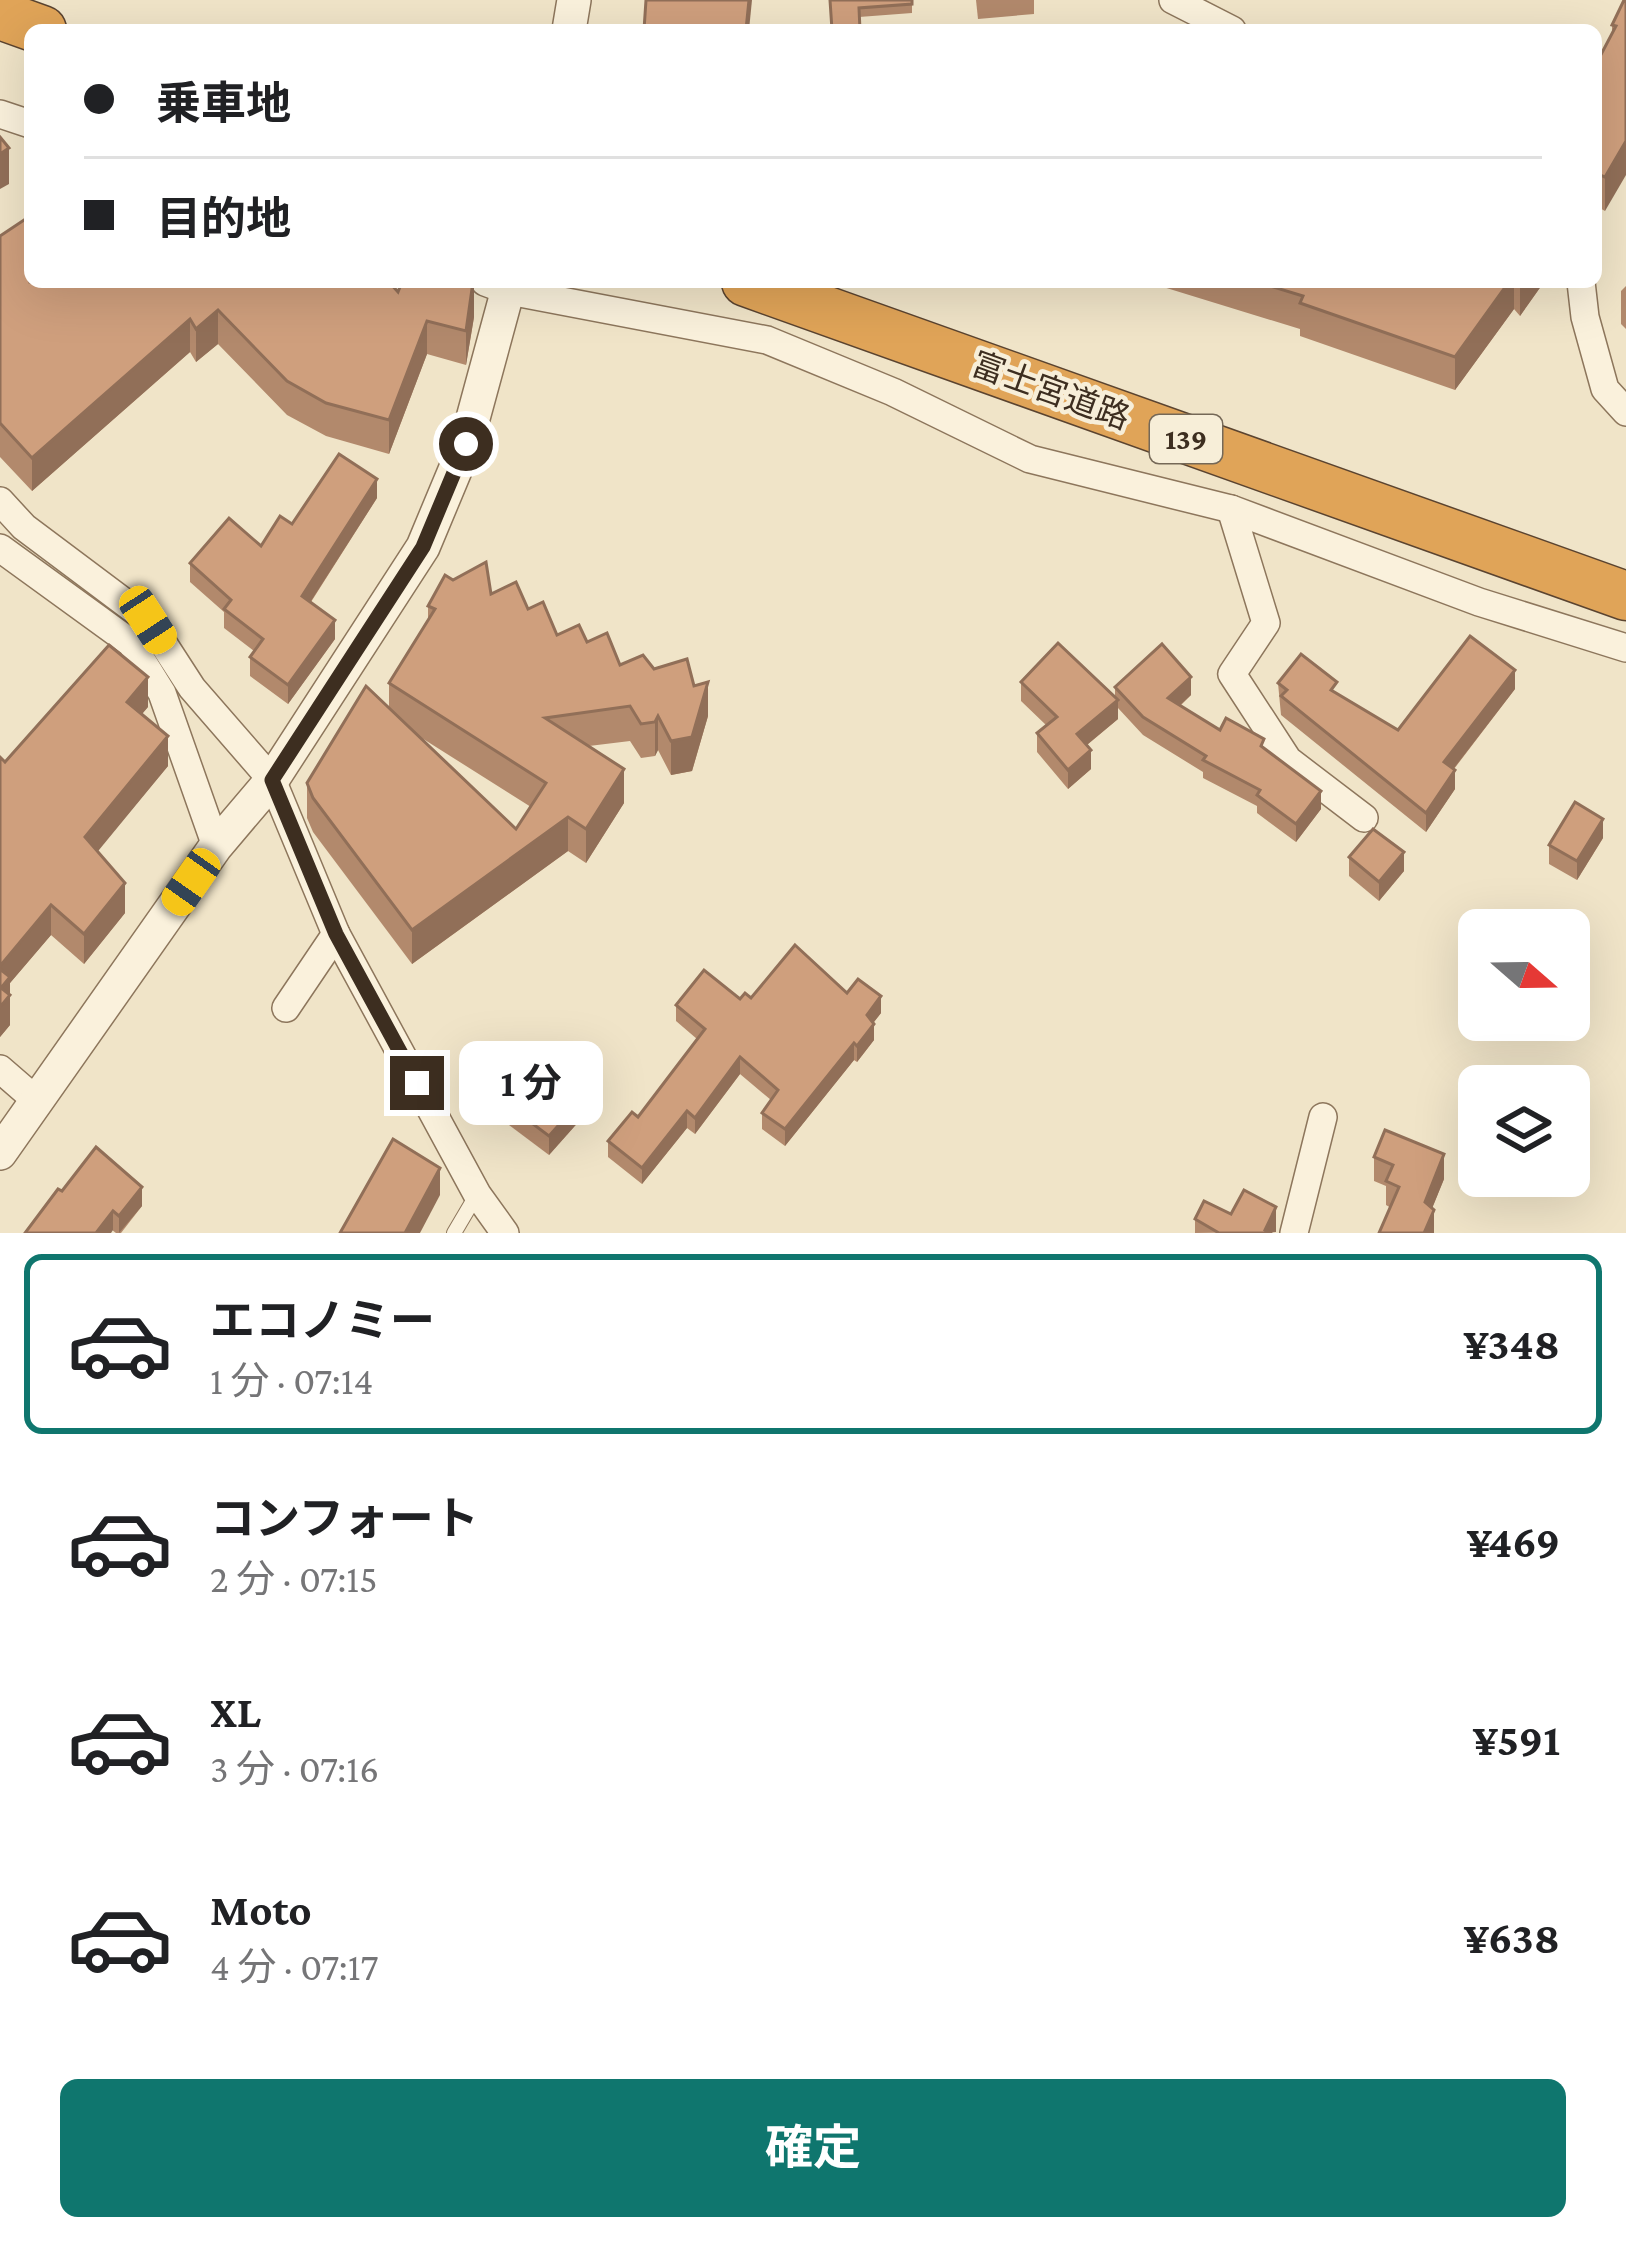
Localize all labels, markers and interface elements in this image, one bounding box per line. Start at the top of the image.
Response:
text: 乗車地 [156,79,291,129]
text: 目的地 [156,194,291,244]
street label: 富士宮道路 [967,345,1135,436]
road number: 139 [1150,415,1222,463]
route start [439,417,493,471]
car [113,580,183,660]
car [156,842,226,922]
north arrow [1458,909,1590,1041]
map controls [1458,909,1590,1197]
callout: 1 分 [459,1041,603,1125]
route end [390,1056,444,1110]
text: 1 分 [500,1061,562,1104]
button: layers [1458,1065,1590,1197]
icon: car [66,1290,174,1398]
text: エコノミー [210,1296,435,1346]
text: ¥348 [1463,1319,1560,1369]
text: 1 分 · 07:14 [210,1359,374,1402]
icon: car [66,1488,174,1596]
text: コンフォート [210,1494,479,1544]
text: ¥469 [1466,1517,1560,1567]
text: 2 分 · 07:15 [210,1557,378,1600]
icon: car [66,1686,174,1794]
text: XL [210,1687,261,1737]
text: ¥591 [1473,1715,1560,1765]
text: 3 分 · 07:16 [210,1747,379,1790]
icon: car [66,1884,174,1992]
text: Moto [210,1885,312,1935]
text: ¥638 [1463,1913,1560,1963]
text: 4 分 · 07:17 [210,1945,379,1988]
button: 確定 [60,2079,1566,2217]

